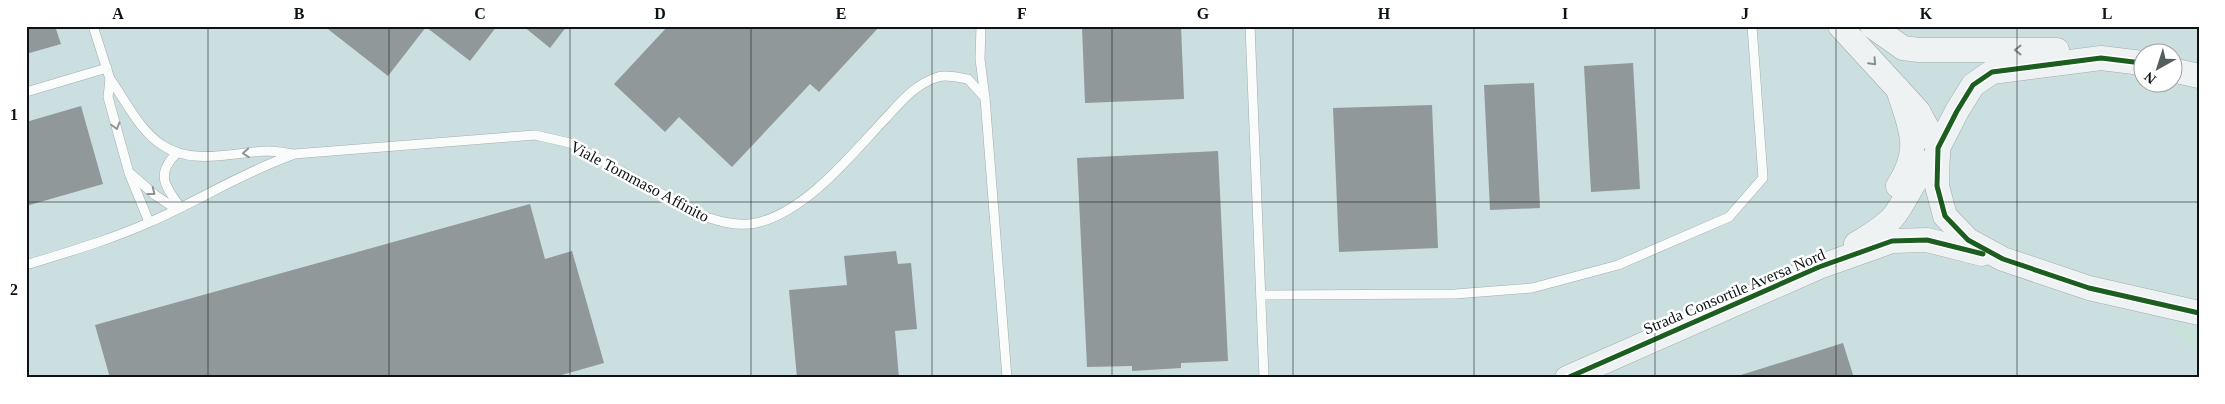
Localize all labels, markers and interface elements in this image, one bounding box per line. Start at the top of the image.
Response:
text: A [112,5,124,22]
text: B [294,5,305,22]
text: C [474,5,486,22]
text: D [654,5,666,22]
text: E [836,5,846,22]
text: F [1017,5,1027,22]
text: G [1197,5,1210,22]
text: H [1378,5,1391,22]
text: I [1562,5,1568,22]
text: J [1741,5,1749,22]
text: K [1920,5,1933,22]
text: L [2102,5,2112,22]
north arrow [2132,42,2182,92]
one-way arrow [2014,45,2022,55]
one-way arrow [1868,56,1877,65]
text: N [2141,69,2159,87]
text: 1 [10,106,18,123]
one-way arrow [110,122,120,130]
street label: Viale Tommaso Affinito [567,138,712,225]
one-way arrow [242,147,250,158]
one-way arrow [146,187,155,195]
street label: Strada Consortile Aversa Nord [1641,245,1828,338]
text: 2 [10,281,18,298]

